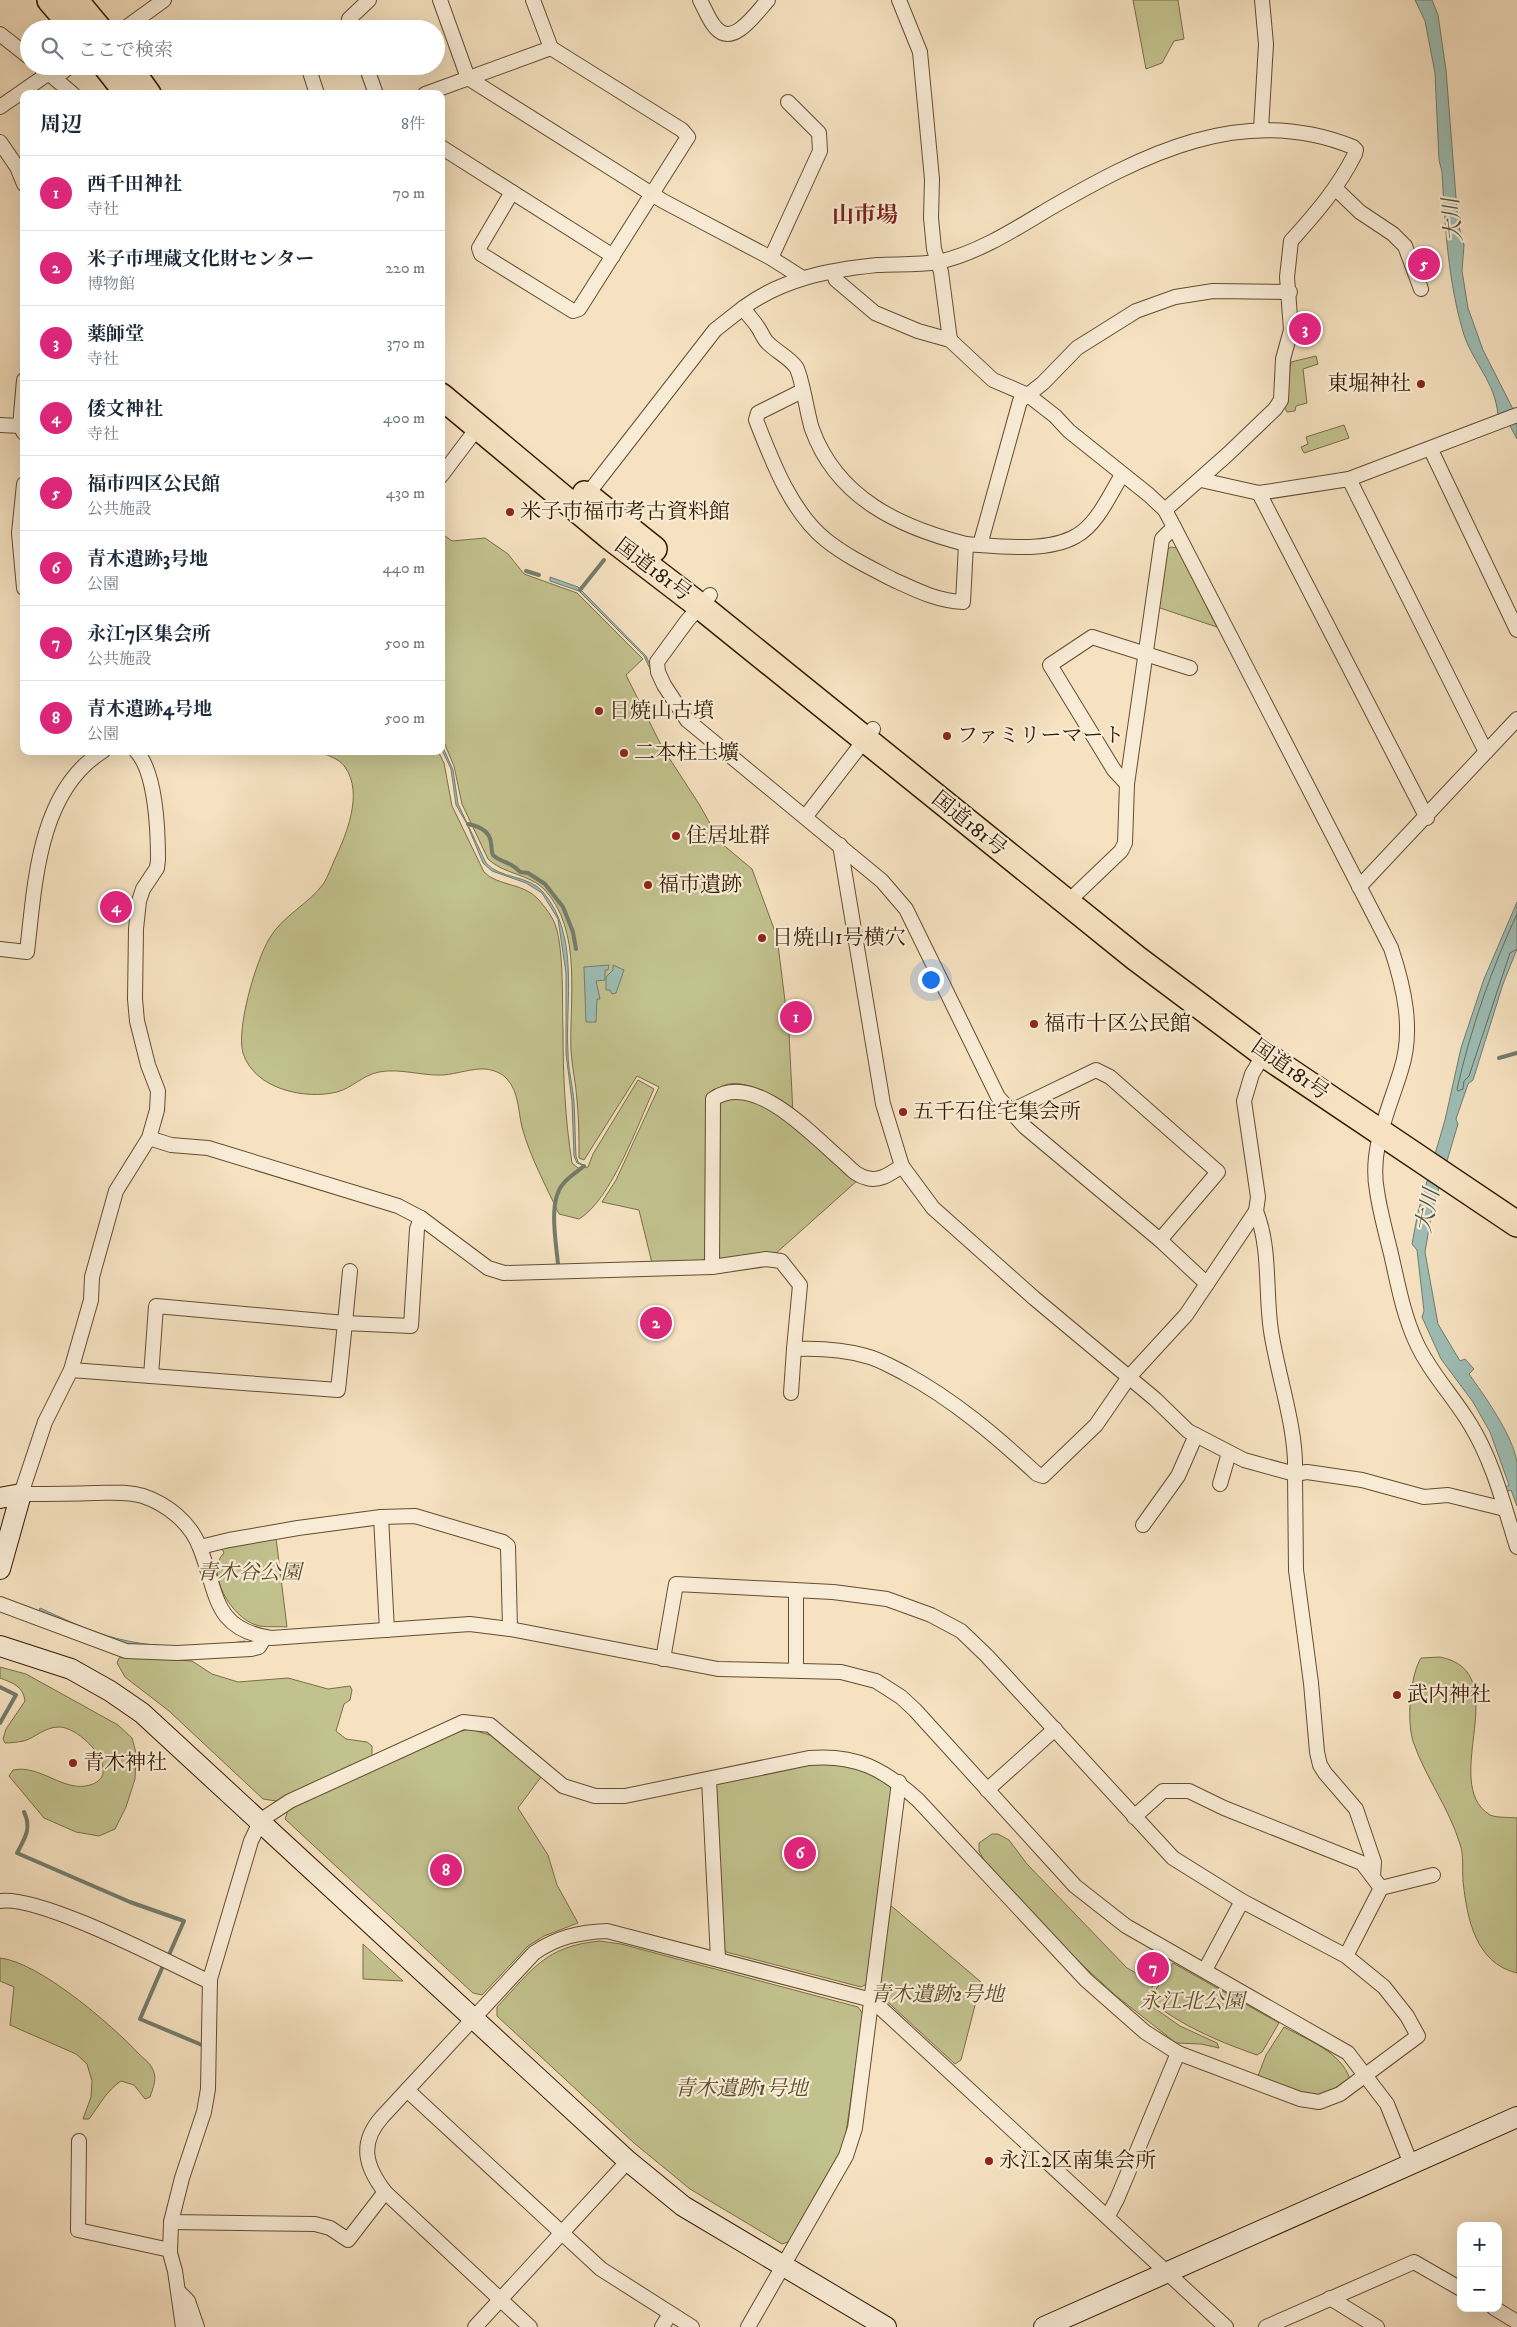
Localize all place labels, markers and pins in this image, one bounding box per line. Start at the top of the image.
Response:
pin: 5 [1408,245,1440,283]
pin: 3 [1289,310,1321,348]
place label: 東堀神社 [1327,371,1411,397]
marker: 東堀神社 [1415,378,1427,390]
place label: 米子市福市考古資料館 [520,499,730,525]
marker: 米子市福市考古資料館 [504,506,516,518]
place label: 日焼山古墳 [609,698,714,724]
marker: 日焼山古墳 [593,705,605,717]
place label: ファミリーマート [957,723,1125,749]
marker: ファミリーマート [941,730,953,742]
place label: 二本柱土壙 [634,740,739,766]
marker: 二本柱土壙 [618,747,630,759]
place label: 住居址群 [686,823,770,849]
marker: 住居址群 [670,830,682,842]
place label: 福市遺跡 [658,872,742,898]
marker: 福市遺跡 [642,879,654,891]
pin: 4 [100,888,132,926]
place label: 日焼山1号横穴 [772,925,906,951]
marker: 日焼山1号横穴 [756,932,768,944]
pin: 1 [780,998,812,1036]
place label: 福市十区公民館 [1044,1011,1191,1037]
marker: 福市十区公民館 [1028,1018,1040,1030]
place label: 五千石住宅集会所 [913,1099,1081,1125]
marker: 五千石住宅集会所 [897,1106,909,1118]
pin: 2 [640,1304,672,1342]
place label: 武内神社 [1407,1682,1491,1708]
marker: 武内神社 [1391,1689,1403,1701]
place label: 青木神社 [83,1750,167,1776]
marker: 青木神社 [67,1757,79,1769]
pin: 6 [784,1834,816,1872]
pin: 8 [430,1851,462,1889]
pin: 7 [1137,1949,1169,1987]
place label: 永江2区南集会所 [999,2148,1156,2174]
marker: 永江2区南集会所 [983,2155,995,2167]

